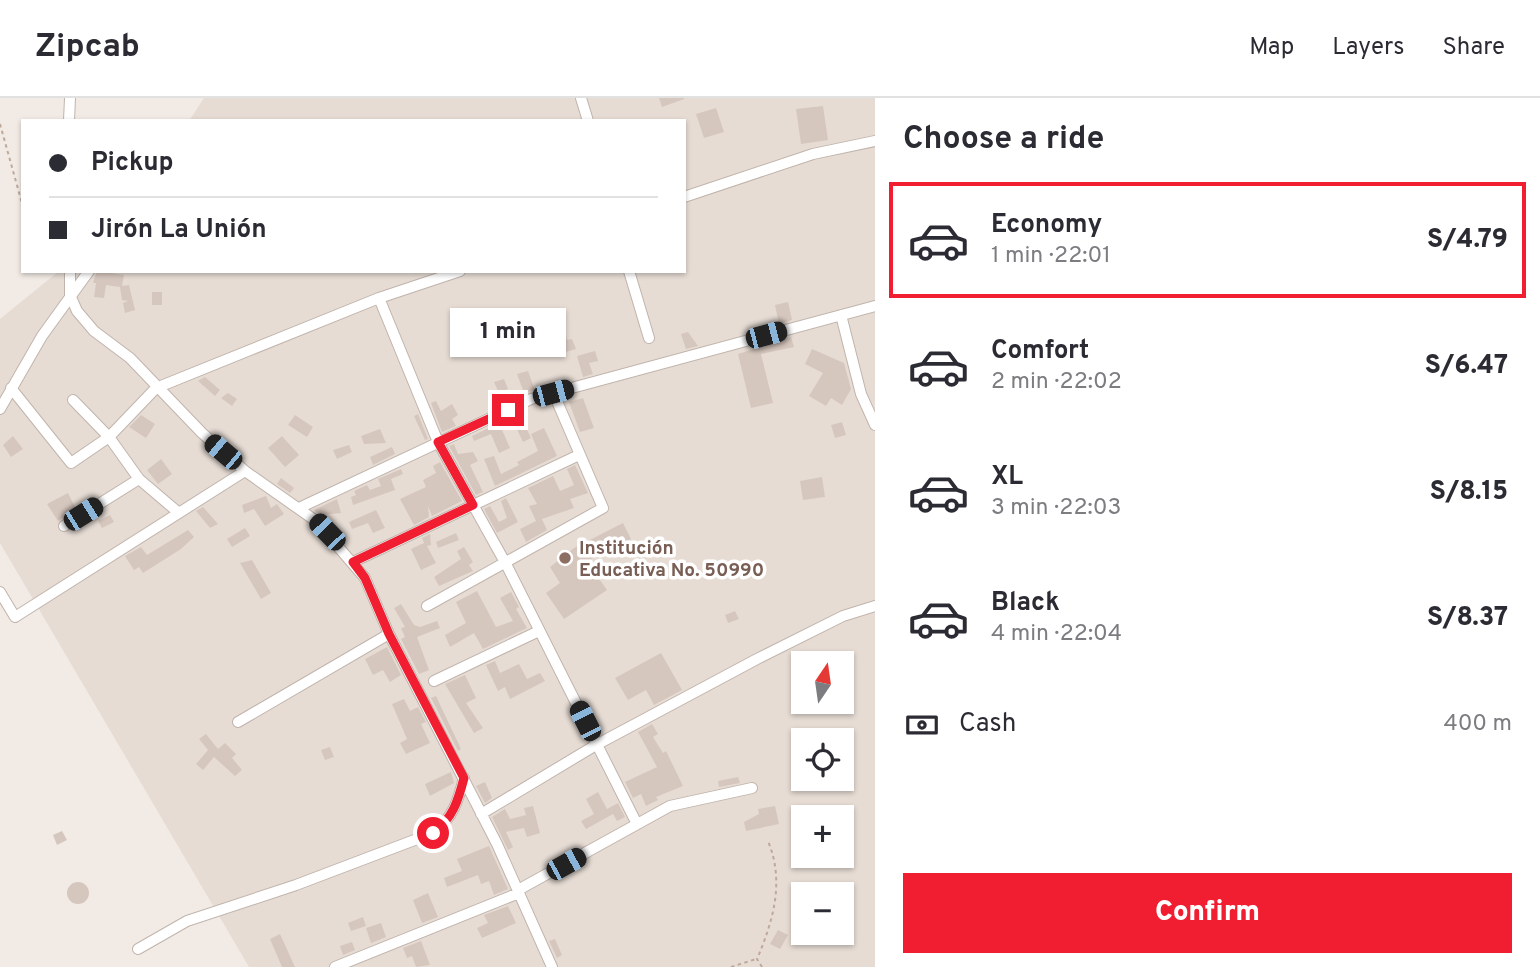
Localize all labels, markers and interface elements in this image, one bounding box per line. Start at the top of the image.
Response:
text: Zipcab [35,27,140,69]
text: Map [1249,33,1294,63]
text: Layers [1332,33,1404,63]
text: Share [1442,33,1505,63]
text: Choose a ride [903,120,1104,160]
text: Pickup [91,147,174,180]
icon: car [907,209,970,272]
text: Economy [991,209,1102,242]
text: Jirón La Unión [91,214,267,247]
text: S/4.79 [1427,224,1508,257]
text: 1 min · 22:01 [991,242,1111,271]
callout: 1 min [450,308,566,358]
text: 1 min [480,318,536,347]
car [743,319,790,351]
icon: car [907,335,970,398]
text: Comfort [991,335,1089,368]
text: S/6.47 [1425,350,1508,383]
text: 2 min · 22:02 [991,368,1122,397]
car [530,377,577,409]
route end [492,394,524,426]
car [201,430,246,474]
icon: car [907,461,970,524]
text: XL [991,461,1023,494]
text: S/8.15 [1430,476,1508,509]
car [60,494,107,534]
text: 3 min · 22:03 [991,494,1121,523]
car [305,510,350,554]
place label: Institución Educativa No. 50990 [579,537,764,583]
marker: Institución Educativa No. 50990 [557,550,573,566]
icon: car [907,587,970,650]
text: Black [991,587,1060,620]
text: S/8.37 [1427,602,1508,635]
text: 4 min · 22:04 [991,620,1122,649]
north arrow [791,651,854,714]
map controls [791,651,854,945]
car [567,698,604,744]
icon: cash [903,706,941,744]
text: Cash [959,708,1016,741]
text: 400 m [1443,710,1512,739]
button: locate [791,728,854,791]
button: + [791,805,854,868]
route start [417,817,449,849]
car [543,845,590,883]
button: Confirm [903,873,1512,953]
button: − [791,882,854,945]

